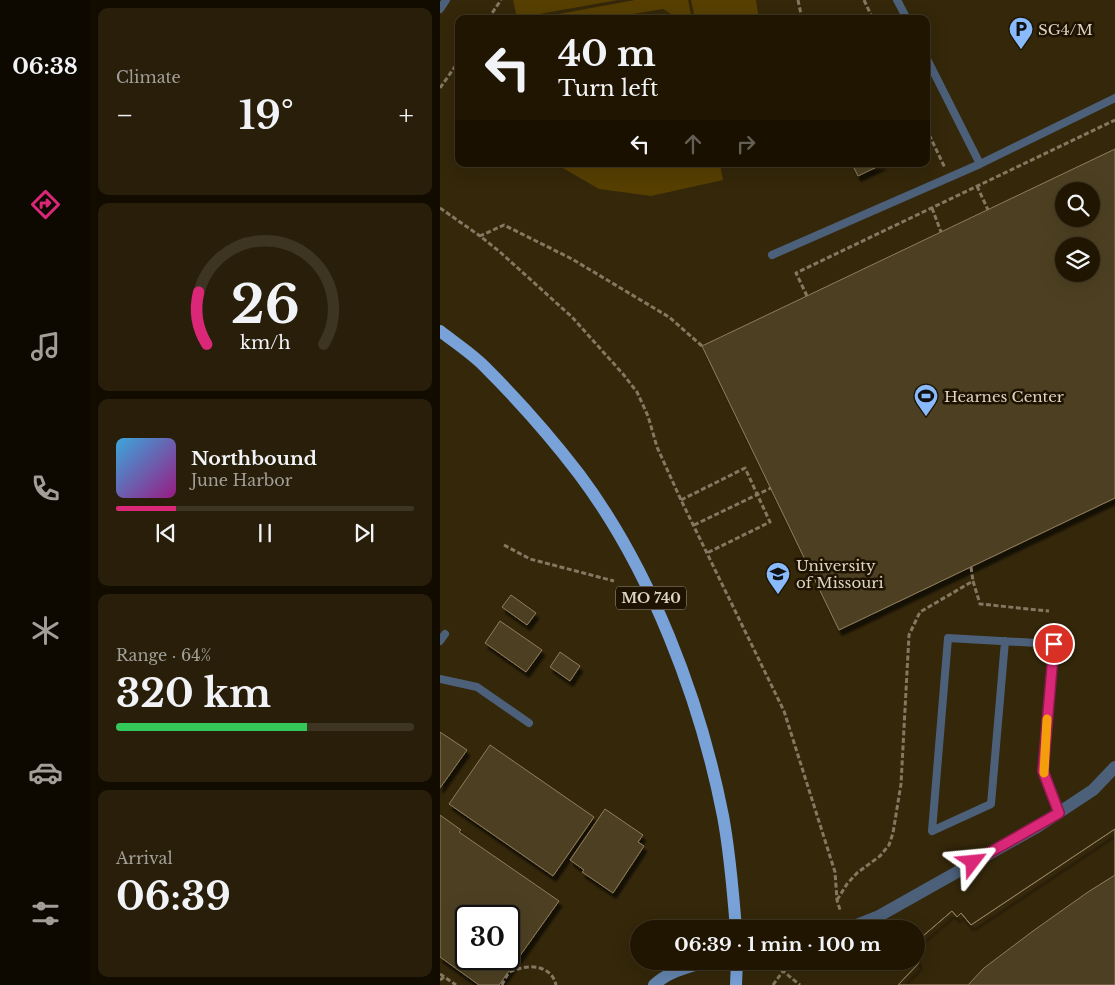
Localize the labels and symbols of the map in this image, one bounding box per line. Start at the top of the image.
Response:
parking icon: SG4/M [1008,16,1034,50]
place label: SG4/M [1038,20,1093,39]
sports icon: Hearnes Center [913,383,939,417]
place label: Hearnes Center [944,387,1065,406]
place label: University of Missouri [796,556,884,592]
school or university icon: University of Missouri [765,561,791,595]
road number: MO 740 [616,586,686,610]
pin [1033,623,1075,665]
position arrow [946,835,998,887]
speed limit sign: 30 [455,905,520,970]

